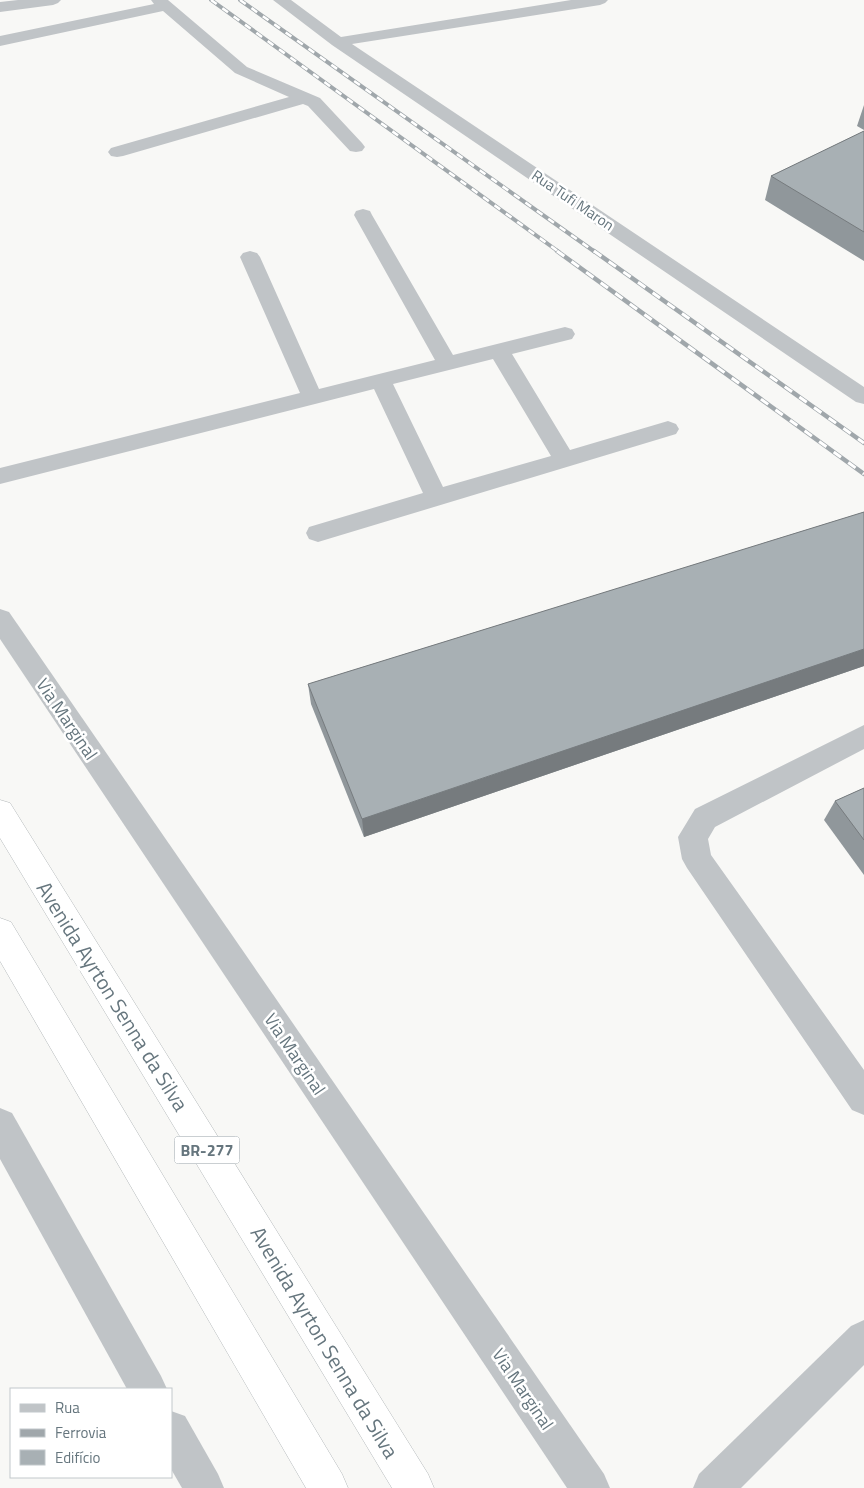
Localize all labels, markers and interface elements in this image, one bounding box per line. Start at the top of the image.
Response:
street label: Rua Tufi Maron [527,164,619,236]
street label: Via Marginal [30,673,104,765]
street label: Avenida Ayrton Senna da Silva [29,875,197,1118]
street label: Via Marginal [258,1008,332,1100]
road number: BR-277 [174,1136,240,1164]
street label: Avenida Ayrton Senna da Silva [243,1220,407,1465]
street label: Via Marginal [486,1343,560,1435]
legend [10,1388,172,1478]
text: Rua [55,1396,80,1419]
text: Ferrovia [55,1421,107,1444]
text: Edifício [55,1446,100,1469]

